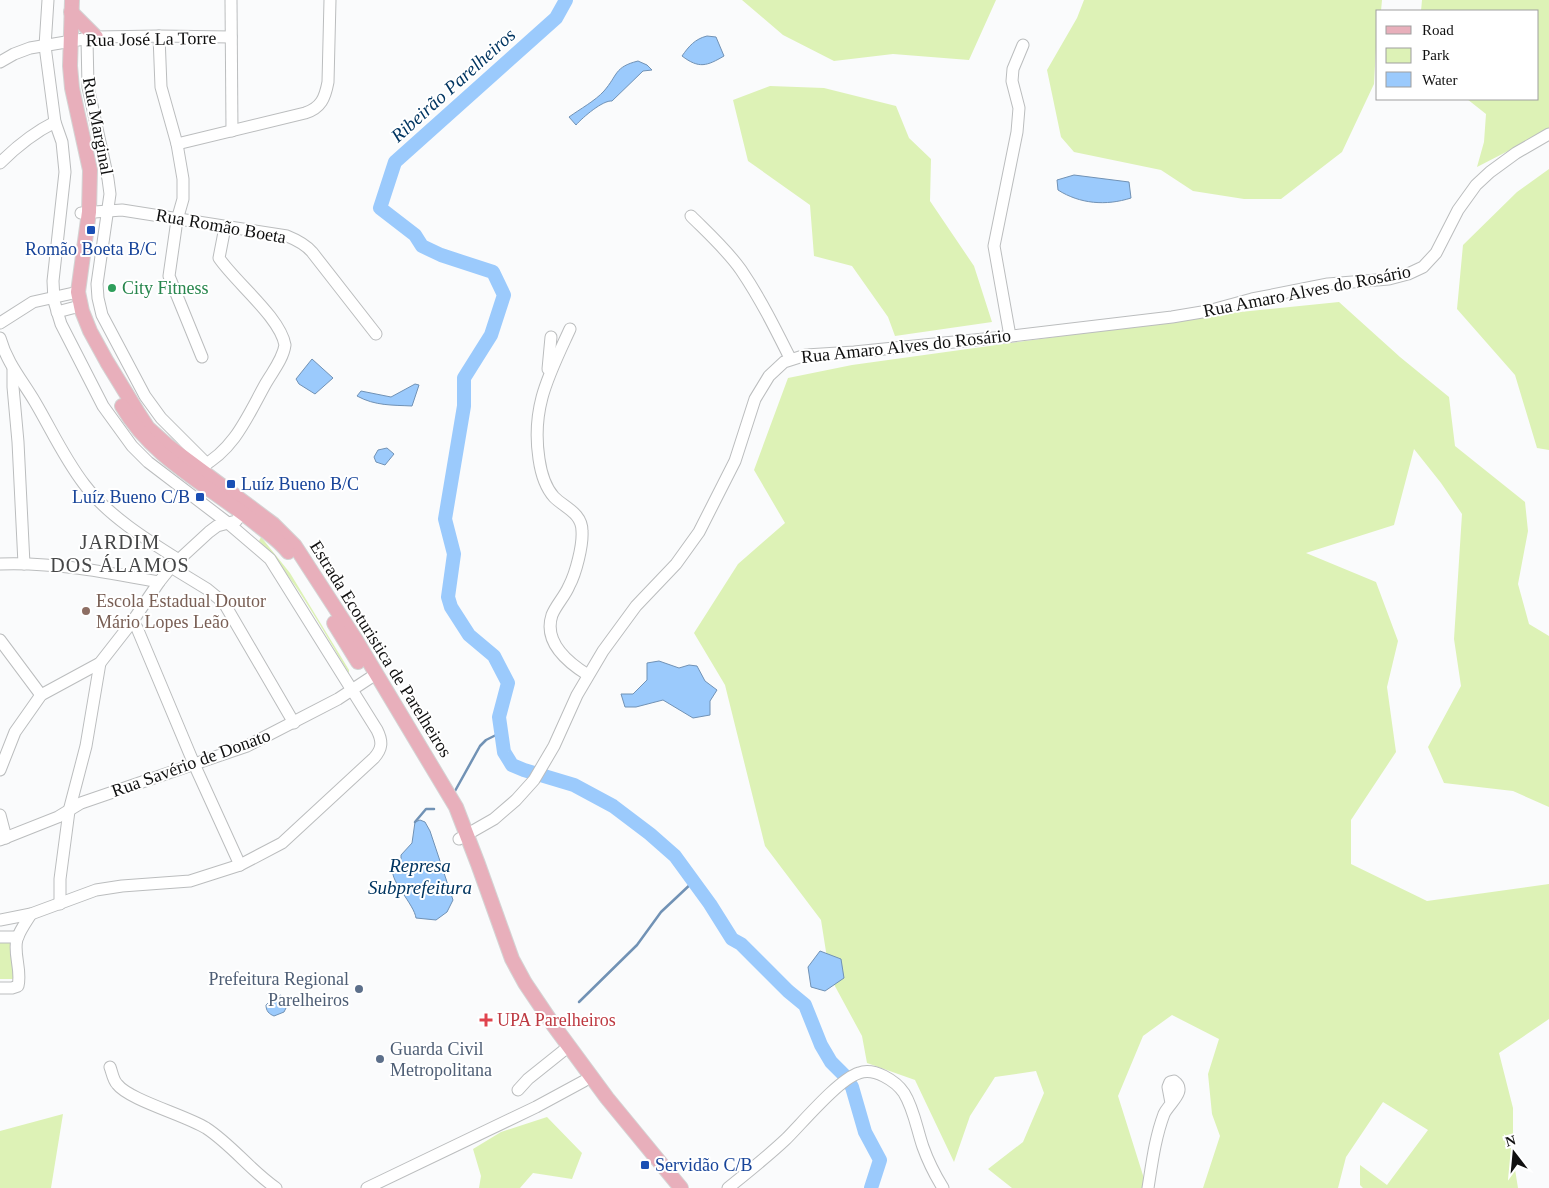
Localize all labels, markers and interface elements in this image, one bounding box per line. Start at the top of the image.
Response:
legend [1376,10,1539,100]
text: Road [1422,22,1454,38]
water label: Ribeirão Parelheiros [386,24,519,147]
street label: Rua José La Torre [85,28,217,50]
text: Park [1422,47,1450,63]
text: Water [1422,72,1457,88]
street label: Rua Marginal [79,75,117,177]
street label: Rua Romão Boeta [154,205,288,247]
marker: Romão Boeta B/C [85,224,97,236]
place label: Romão Boeta B/C [25,239,157,259]
street label: Rua Amaro Alves do Rosário [1202,261,1412,321]
place label: City Fitness [122,278,209,298]
marker: City Fitness [106,282,118,294]
street label: Rua Amaro Alves do Rosário [800,325,1012,367]
place label: Luíz Bueno B/C [241,474,359,494]
marker: Luíz Bueno B/C [225,478,237,490]
place label: Luíz Bueno C/B [72,487,190,507]
marker: Luíz Bueno C/B [194,491,206,503]
district label: JARDIM DOS ÁLAMOS [50,531,190,576]
street label: Estrada Ecoturistica de Parelheiros [306,537,456,761]
place label: Escola Estadual Doutor Mário Lopes Leão [96,591,266,632]
marker: Escola Estadual Doutor Mário Lopes Leão [80,605,92,617]
street label: Rua Savério de Donato [109,725,273,801]
water label: Represa Subprefeitura [368,855,472,898]
place label: Prefeitura Regional Parelheiros [209,969,349,1010]
marker: Prefeitura Regional Parelheiros [353,983,365,995]
place label: UPA Parelheiros [497,1010,616,1030]
marker: UPA Parelheiros [479,1013,493,1027]
place label: Guarda Civil Metropolitana [390,1039,492,1080]
marker: Guarda Civil Metropolitana [374,1053,386,1065]
north arrow [1489,1128,1539,1178]
text: N [1504,1132,1517,1150]
place label: Servidão C/B [655,1155,753,1175]
marker: Servidão C/B [639,1159,651,1171]

